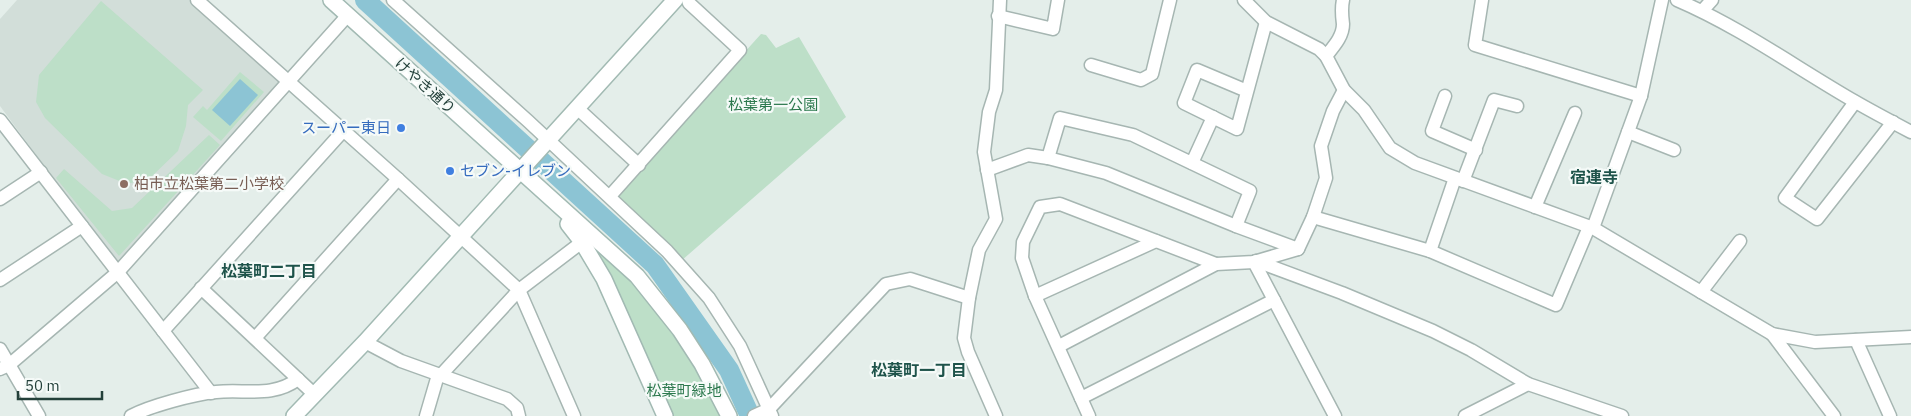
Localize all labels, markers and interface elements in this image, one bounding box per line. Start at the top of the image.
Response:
street label: けやき通り [391,53,460,118]
park label: 松葉第一公園 [728,95,818,114]
place label: スーパー東日 [301,118,391,137]
marker: スーパー東日 [395,122,407,134]
place label: セブン-イレブン [460,161,571,180]
marker: セブン-イレブン [444,165,456,177]
district label: 宿連寺 [1570,167,1618,187]
place label: 柏市立松葉第二小学校 [134,174,284,193]
marker: 柏市立松葉第二小学校 [118,178,130,190]
district label: 松葉町二丁目 [221,261,317,281]
district label: 松葉町一丁目 [871,360,967,380]
scale bar [18,368,101,400]
text: 50 m [25,376,60,395]
park label: 松葉町緑地 [646,381,722,400]

